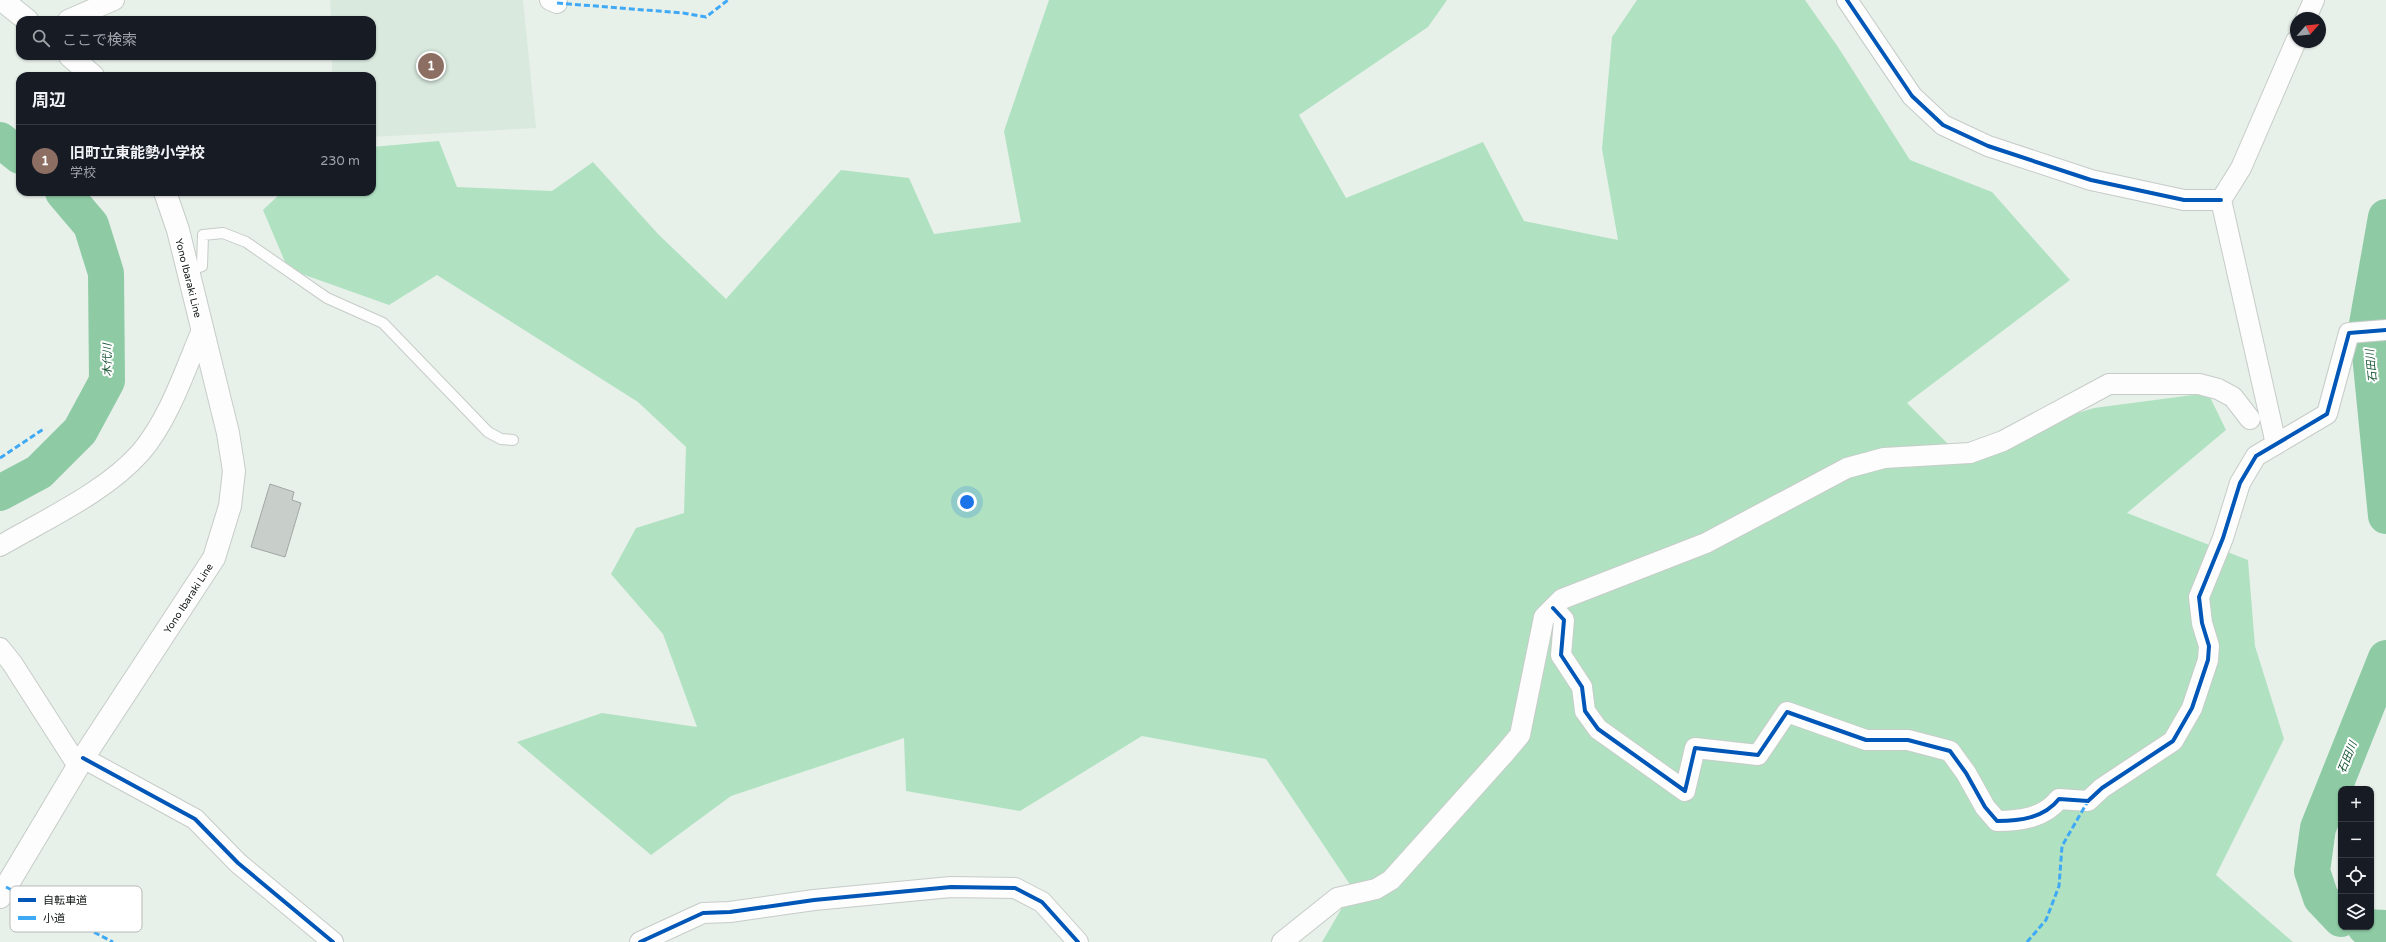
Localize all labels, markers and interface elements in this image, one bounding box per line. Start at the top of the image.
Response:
north arrow [2290,12,2326,48]
search box [16,16,376,60]
icon: search [30,27,52,49]
text: ここで検索 [62,31,137,49]
pin: 1 [418,51,444,81]
text: 周辺 [32,90,66,111]
text: 旧町立東能勢小学校 [70,144,205,162]
text: 1 [41,153,49,169]
text: 230 m [320,153,360,169]
text: 学校 [70,165,96,181]
street label: Yono Ibaraki Line [172,237,204,319]
water label: 木代川 [101,343,114,377]
water label: 石田川 [2363,348,2380,383]
your location [957,492,977,512]
street label: Yono Ibaraki Line [162,561,216,636]
water label: 石田川 [2335,739,2360,775]
map controls [2338,786,2374,930]
button: + [2338,786,2374,822]
button: − [2338,822,2374,858]
button: locate [2338,858,2374,894]
legend [10,886,142,932]
text: 自転車道 [43,894,87,907]
button: layers [2338,894,2374,930]
text: 小道 [43,912,65,925]

